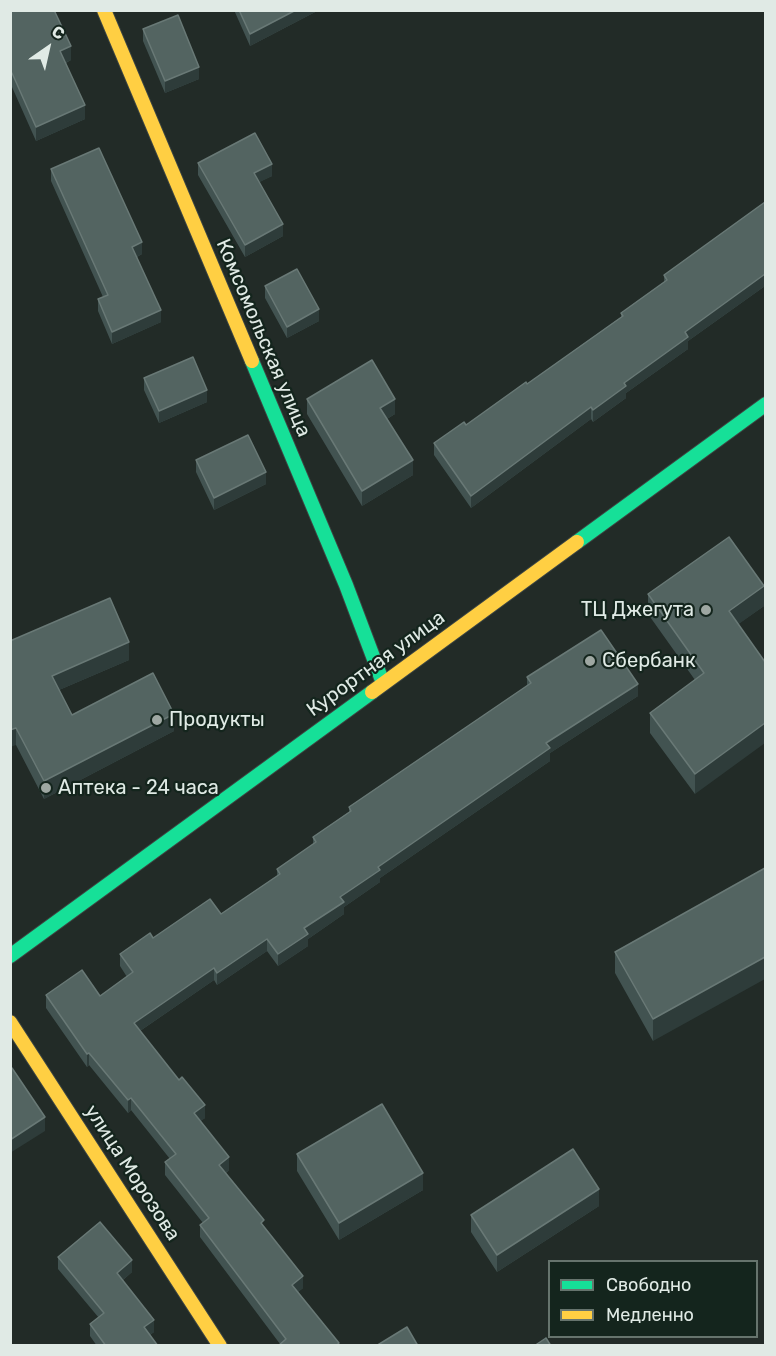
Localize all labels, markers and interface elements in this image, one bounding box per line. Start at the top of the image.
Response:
north arrow [18,18,78,78]
text: С [48,22,68,44]
street label: Комсомольская улица [210,235,316,441]
place label: ТЦ Джегута [581,598,694,622]
marker: ТЦ Джегута [699,603,713,617]
street label: Курортная улица [302,606,450,722]
place label: Сбербанк [602,649,696,673]
marker: Сбербанк [583,654,597,668]
place label: Продукты [169,708,265,732]
marker: Продукты [150,713,164,727]
place label: Аптека - 24 часа [58,776,219,800]
marker: Аптека - 24 часа [39,781,53,795]
street label: улица Морозова [79,1101,185,1245]
legend [548,1260,758,1338]
text: Свободно [606,1274,691,1296]
text: Медленно [606,1304,694,1326]

